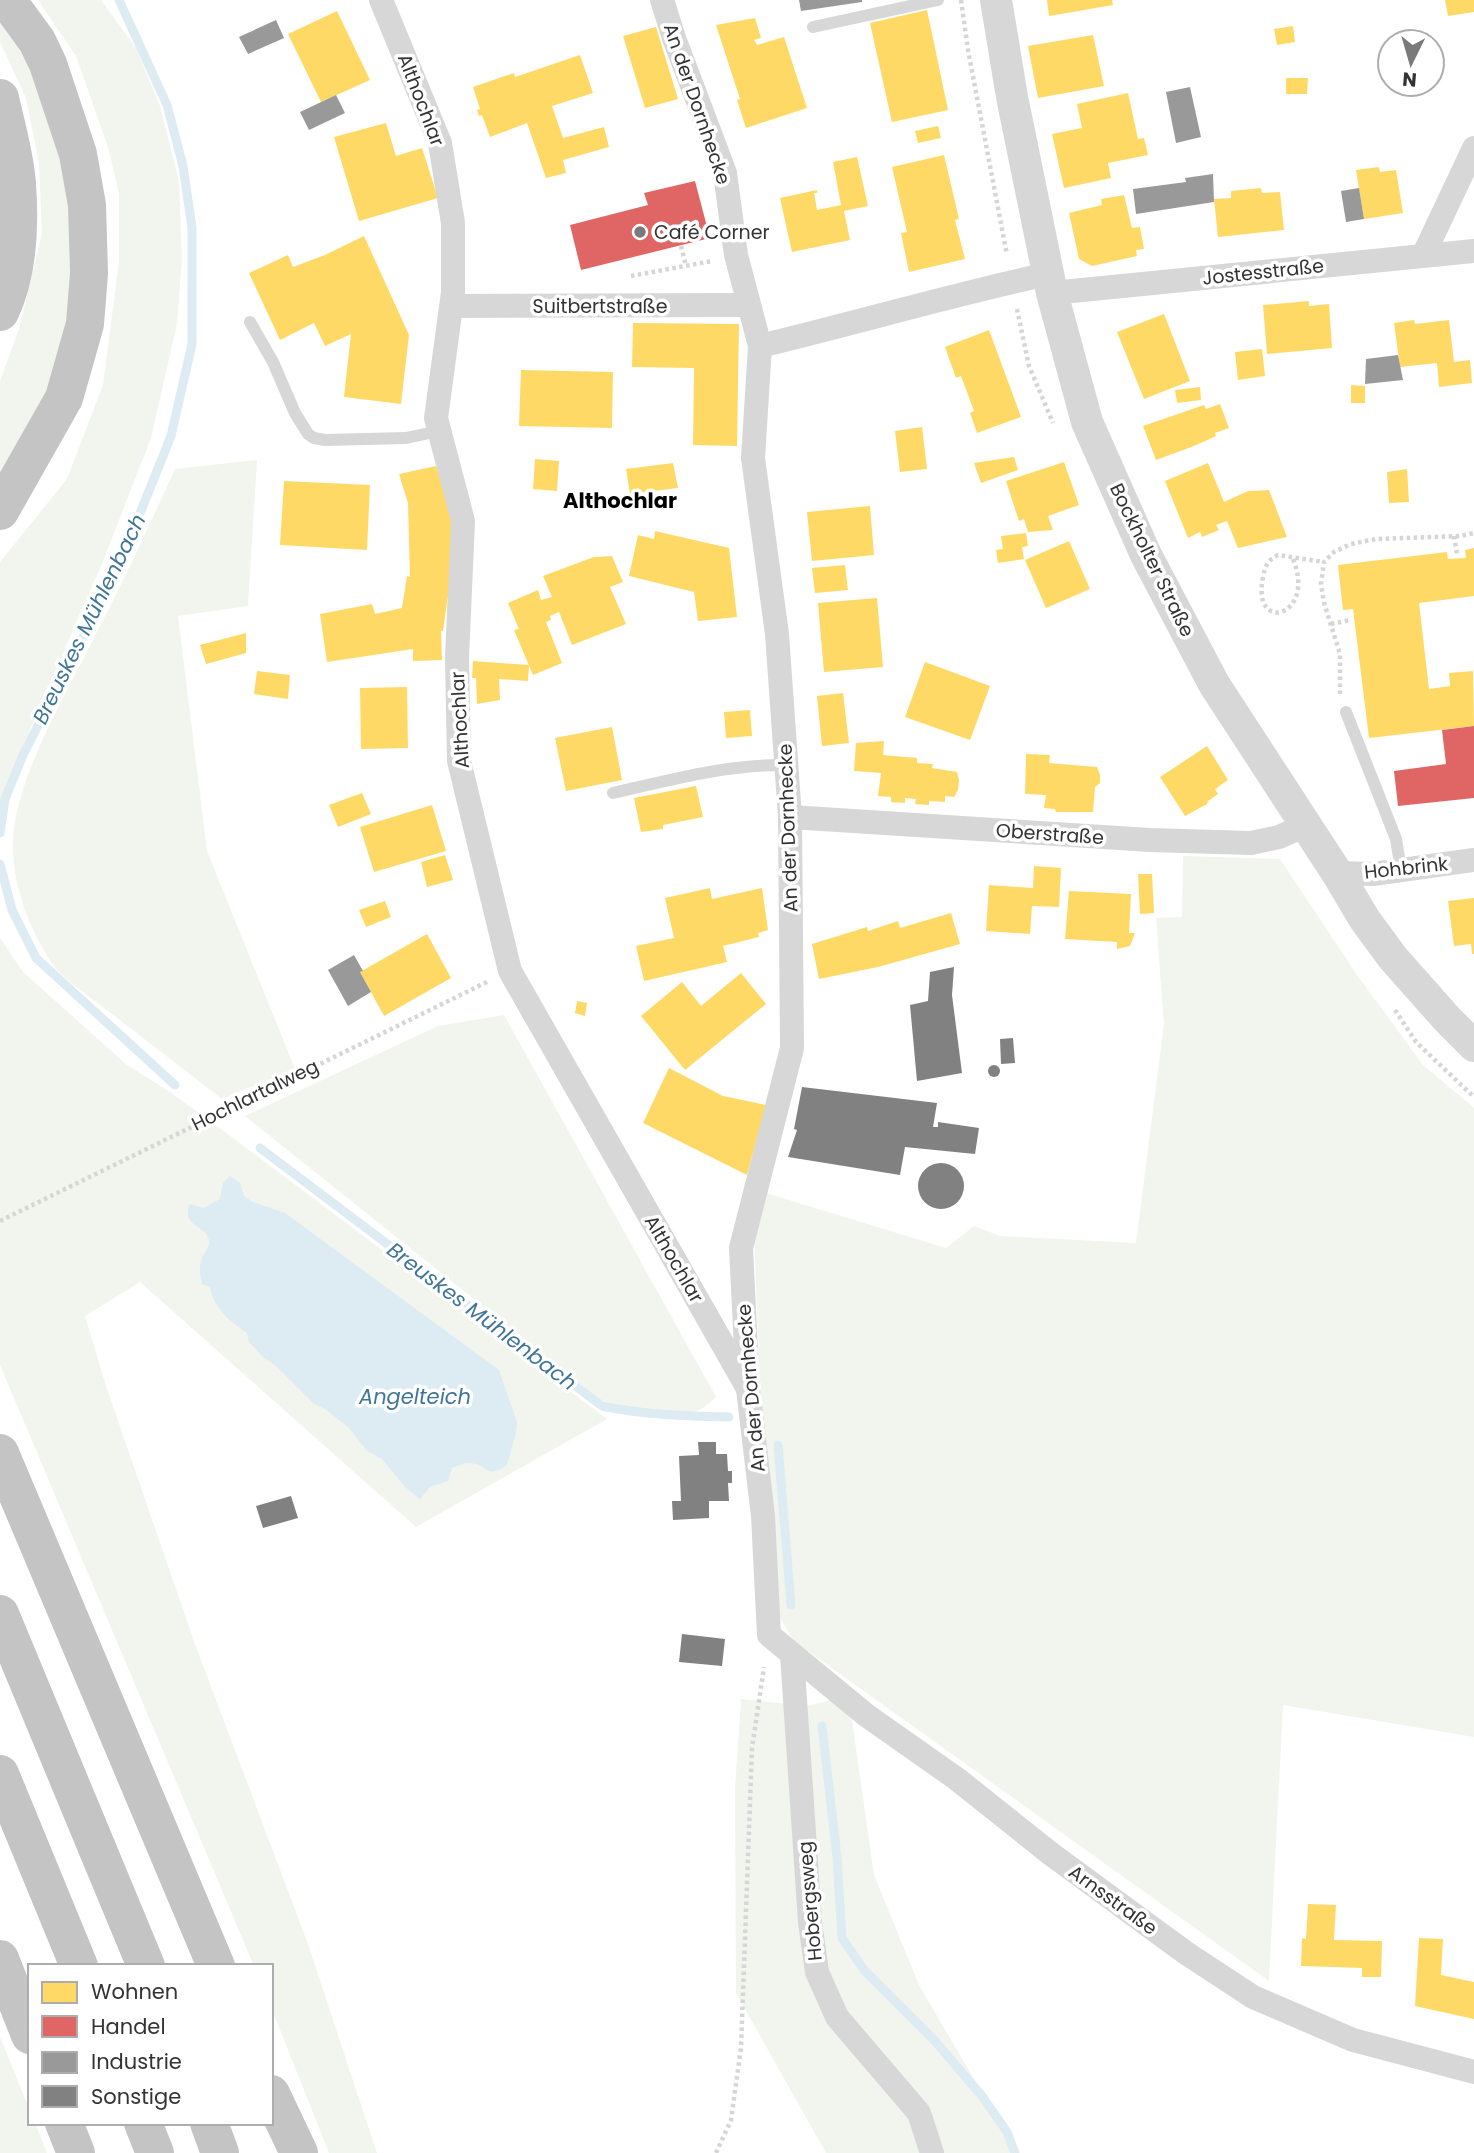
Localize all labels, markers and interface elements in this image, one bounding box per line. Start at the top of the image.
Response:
street label: An der Dornhecke [657,20,737,188]
north arrow [1376,28,1446,98]
street label: Althochlar [391,50,451,150]
text: N [1401,65,1418,94]
place label: Café Corner [654,219,770,246]
marker: Café Corner [632,224,648,240]
street label: Jostesstraße [1201,252,1325,292]
street label: Suitbertstraße [532,293,668,320]
street label: Bockholter Straße [1103,479,1201,641]
district label: Althochlar [563,486,677,515]
water label: Breuskes Mühlenbach [25,509,153,729]
street label: Althochlar [444,671,476,769]
street label: An der Dornhecke [772,743,804,913]
street label: Oberstraße [995,817,1105,851]
street label: Hohbrink [1363,850,1449,886]
street label: Hochlartalweg [187,1053,323,1137]
street label: Althochlar [638,1210,710,1308]
water label: Breuskes Mühlenbach [381,1235,583,1397]
street label: An der Dornhecke [730,1303,772,1473]
water label: Angelteich [358,1382,471,1411]
street label: Hobergsweg [791,1840,829,1962]
street label: Arnsstraße [1063,1859,1163,1941]
legend [28,1964,273,2125]
text: Wohnen [91,1977,178,2006]
text: Handel [91,2012,166,2041]
text: Industrie [91,2047,182,2076]
text: Sonstige [91,2082,181,2111]

